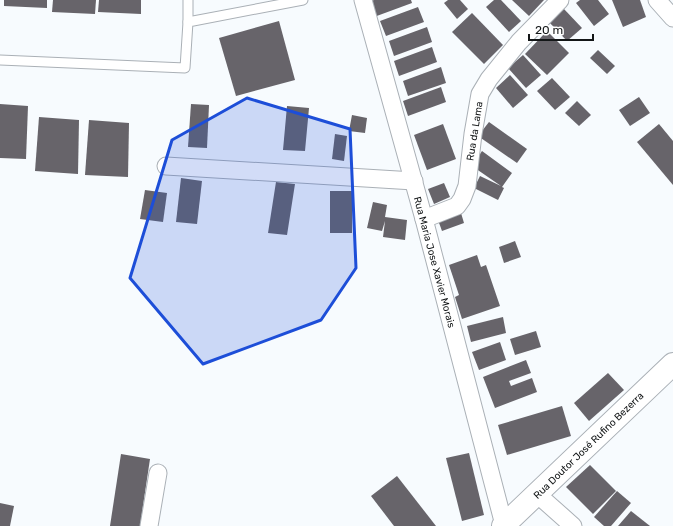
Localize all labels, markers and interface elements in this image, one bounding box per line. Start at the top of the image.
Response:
scale bar [529,16,593,42]
text: 20 m [535,23,563,37]
street label: Rua da Lama [464,101,486,162]
street label: Rua Maria Jose Xavier Morais [411,195,457,329]
street label: Rua Doutor José Rufino Bezerra [531,390,646,502]

